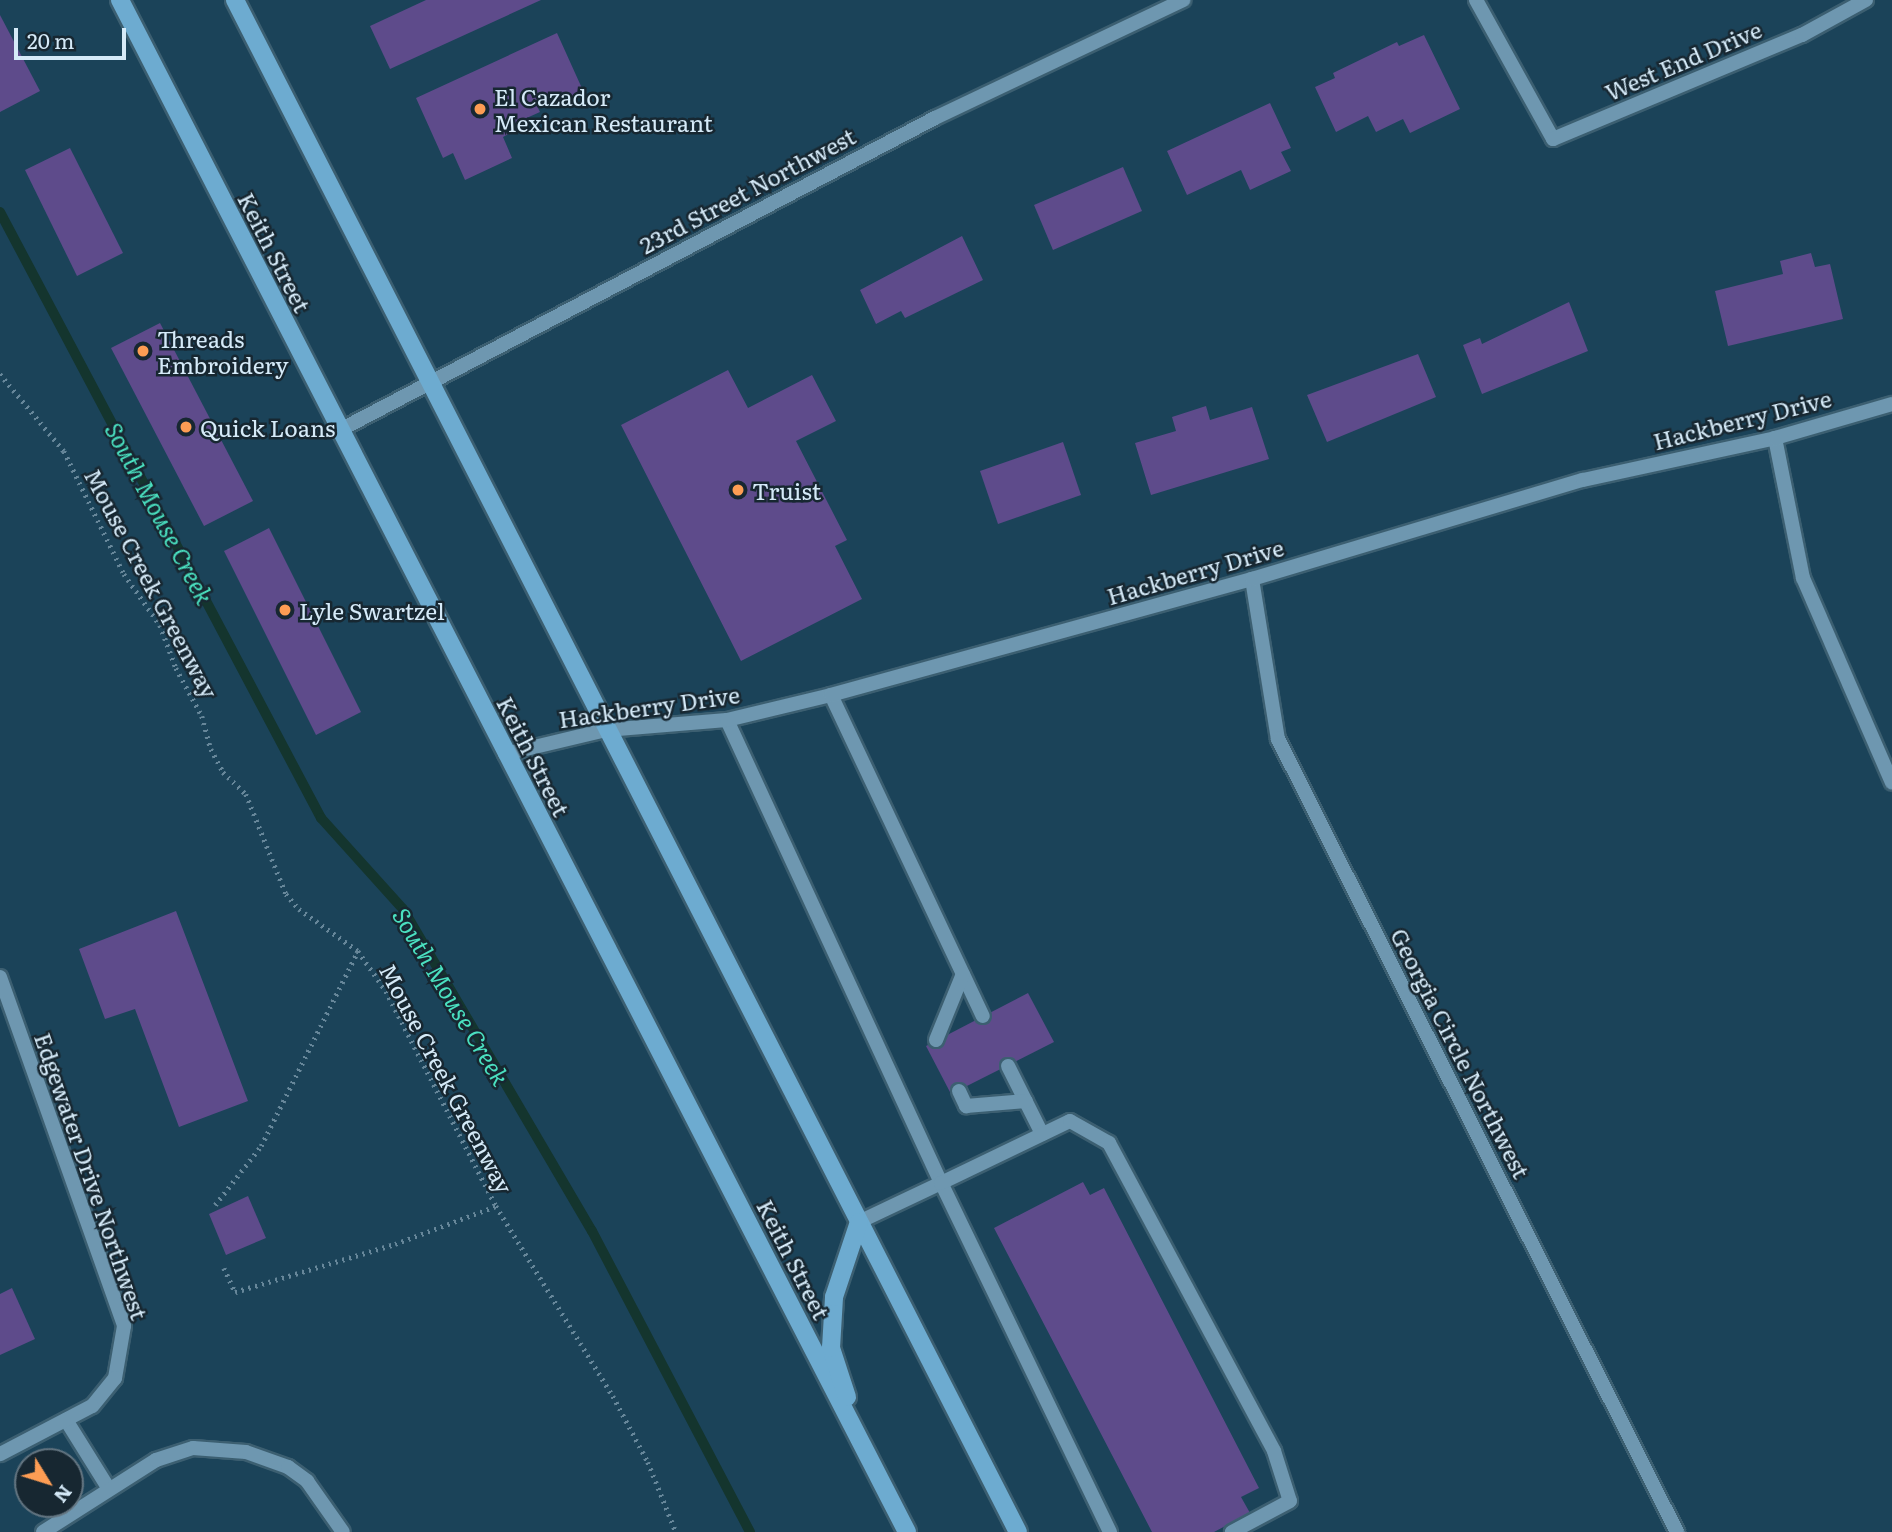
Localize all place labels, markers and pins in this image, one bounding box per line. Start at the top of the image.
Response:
place label: El Cazador Mexican Restaurant [494,82,713,136]
marker: El Cazador Mexican Restaurant [472,101,488,117]
place label: Threads Embroidery [157,324,288,378]
marker: Threads Embroidery [135,343,151,359]
place label: Quick Loans [200,413,335,441]
marker: Quick Loans [178,419,194,435]
place label: Truist [752,476,821,504]
marker: Truist [730,482,746,498]
place label: Lyle Swartzel [299,596,445,624]
marker: Lyle Swartzel [277,602,293,618]

